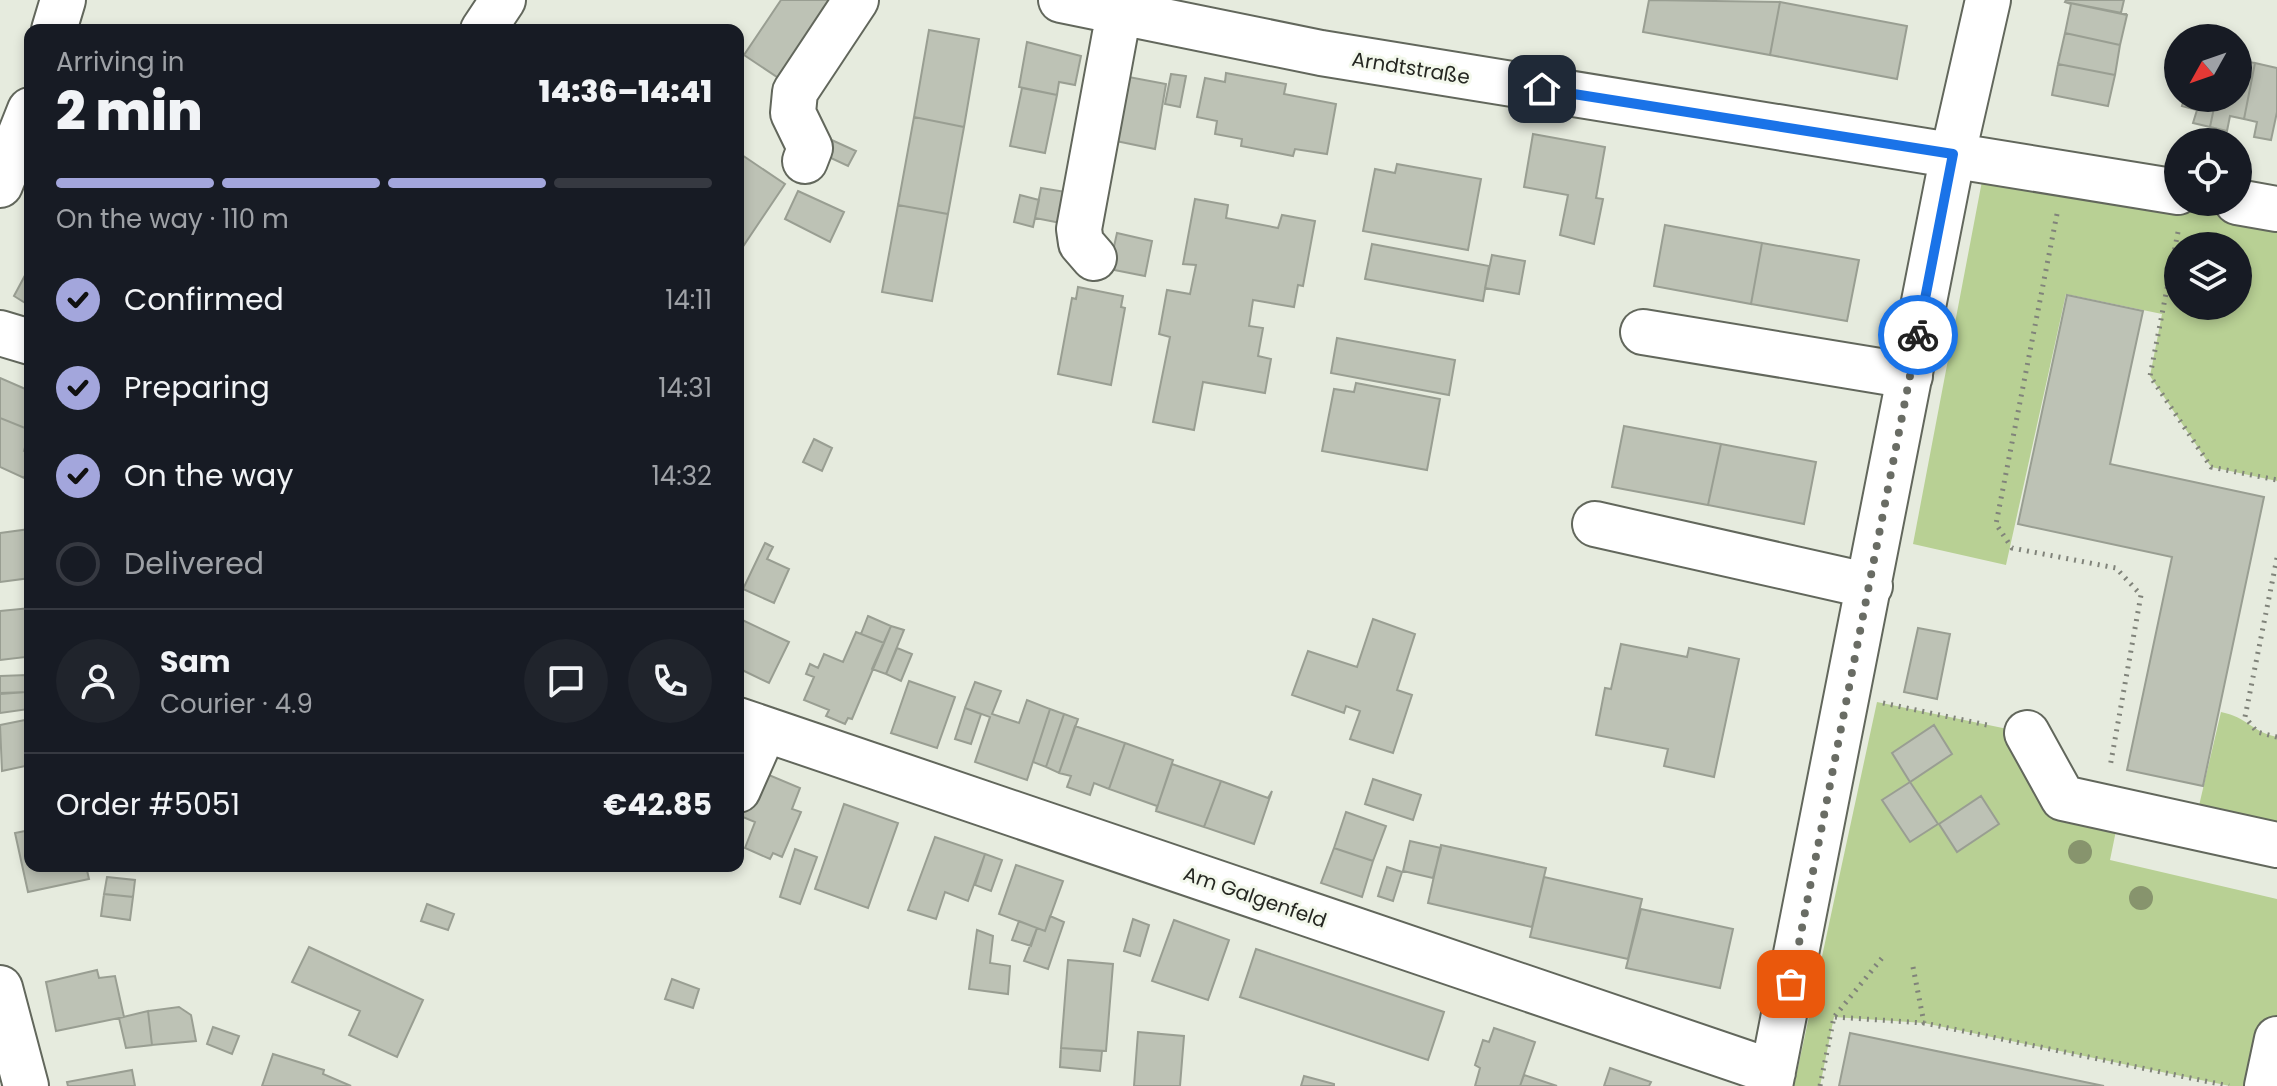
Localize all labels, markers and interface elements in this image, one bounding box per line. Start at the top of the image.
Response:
north arrow [2164,24,2252,112]
map controls [2164,24,2252,320]
text: Arriving in [56,44,185,80]
street label: Arndtstraße [1350,45,1472,91]
pin [1508,55,1576,123]
icon: home [1520,67,1564,111]
text: 14:36–14:41 [539,70,712,113]
text: 2 min [56,75,203,148]
button: locate [2164,128,2252,216]
text: On the way · 110 m [56,201,289,237]
button: layers [2164,232,2252,320]
icon: check [56,278,100,322]
text: Confirmed [124,278,284,321]
text: 14:11 [665,282,712,318]
courier [1878,295,1958,375]
icon: bike [1896,313,1940,357]
icon: check [56,366,100,410]
text: Preparing [124,366,270,409]
text: 14:31 [658,370,712,406]
icon: check [56,454,100,498]
text: On the way [124,454,293,497]
text: 14:32 [652,458,712,494]
text: Delivered [124,542,264,585]
button: person [56,639,140,723]
button: chat [524,639,608,723]
button: phone [628,639,712,723]
text: Sam [160,640,231,683]
text: Courier · 4.9 [160,686,313,722]
text: Order #5051 [56,783,240,826]
text: €42.85 [603,783,712,826]
street label: Am Galgenfeld [1180,859,1330,935]
pin [1757,950,1825,1018]
icon: bag [1769,962,1813,1006]

